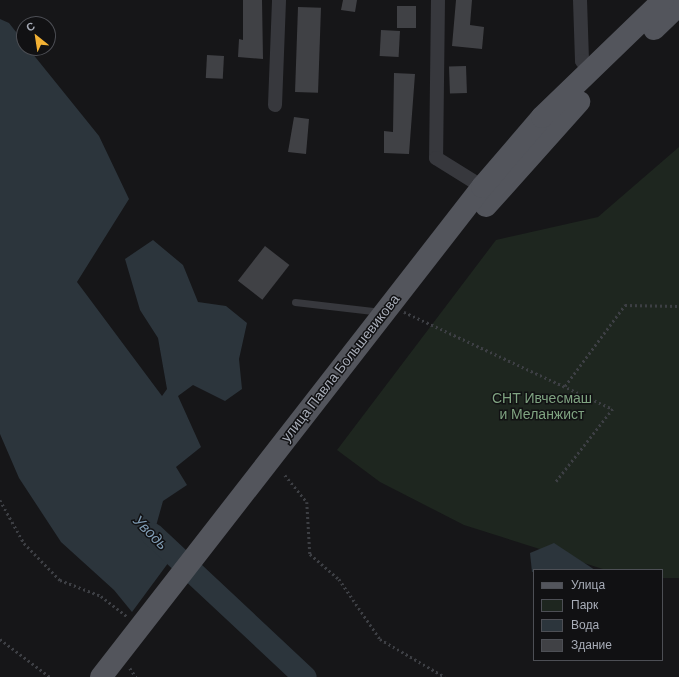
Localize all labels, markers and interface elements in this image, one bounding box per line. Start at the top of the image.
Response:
north arrow [16,16,56,56]
text: С [24,18,37,35]
street label: улица Павла Большевикова [277,291,403,445]
park label: СНТ Ивчесмаш и Меланжист [492,390,592,422]
water label: Уводь [129,512,171,554]
legend [533,569,663,661]
text: Улица [571,577,605,593]
text: Парк [571,597,598,613]
text: Вода [571,617,599,633]
text: Здание [571,637,612,653]

